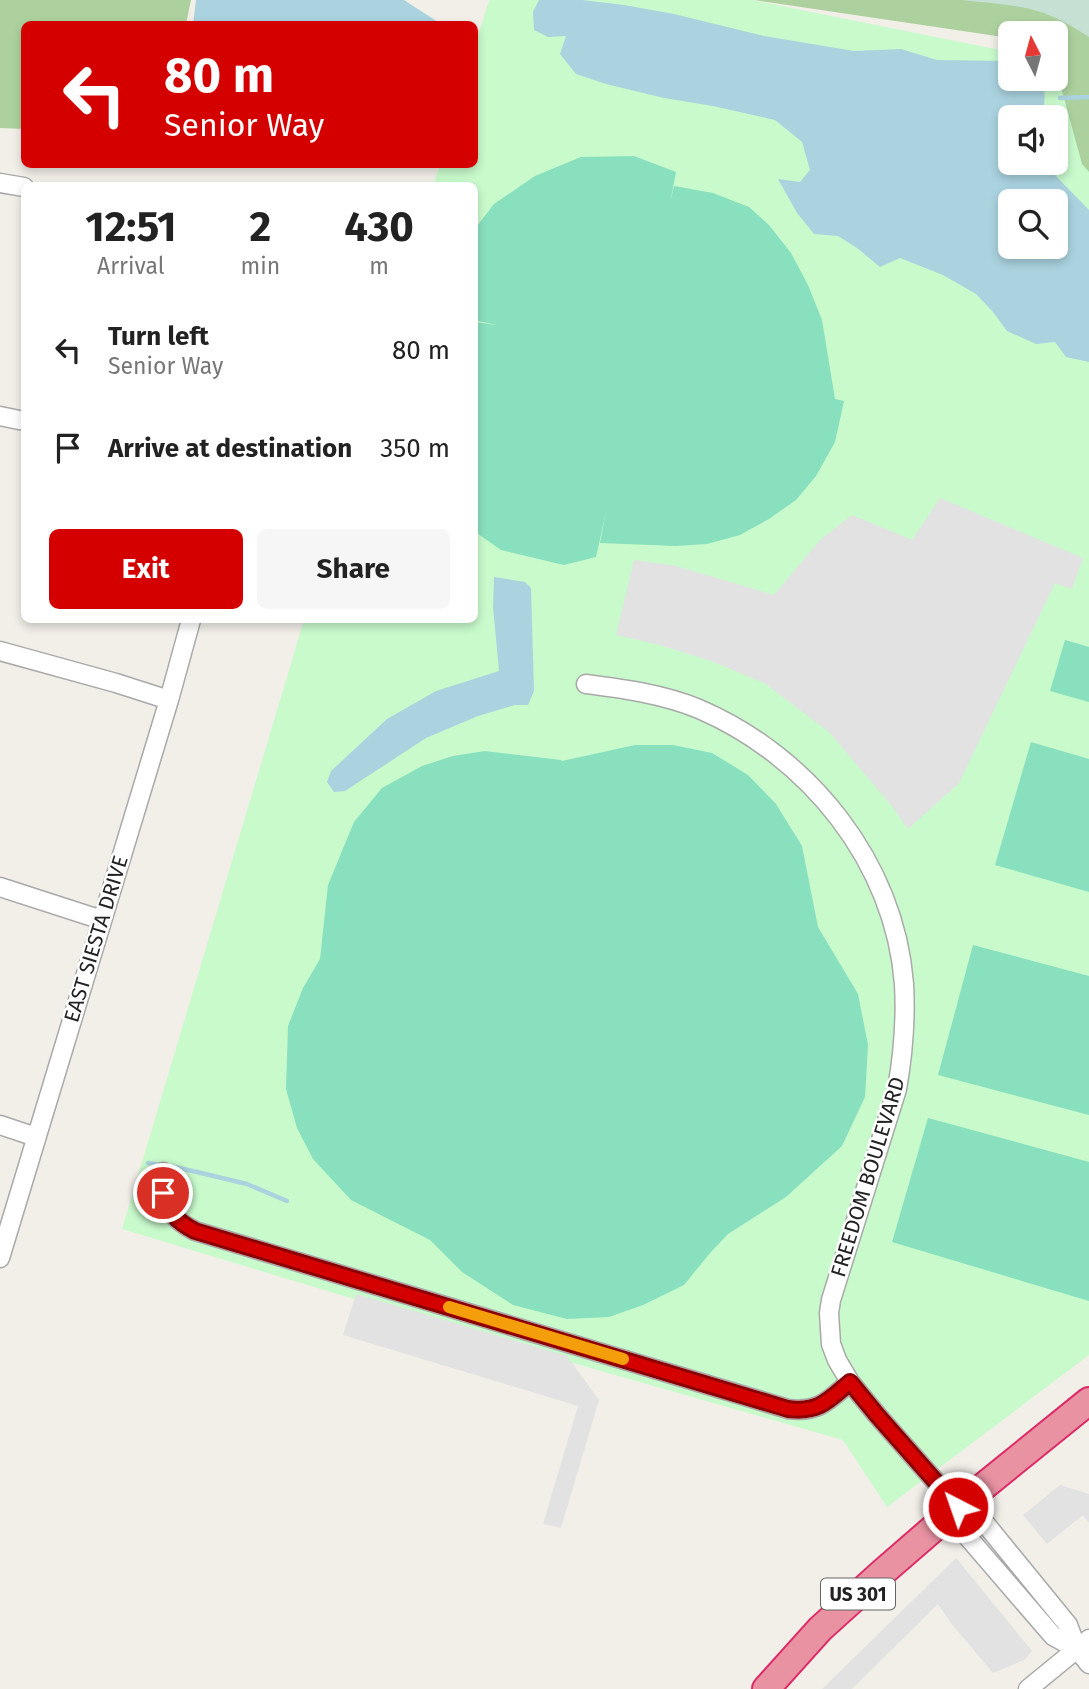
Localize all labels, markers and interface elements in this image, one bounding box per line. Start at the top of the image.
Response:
north arrow [998,21,1068,91]
map controls [998,21,1068,259]
text: 80 m [164,46,274,105]
icon: left [49,49,140,140]
button: sound [998,105,1068,175]
text: Senior Way [164,106,324,144]
button: search [998,189,1068,259]
text: 12:51 [85,202,176,252]
text: 2 [250,202,271,252]
text: 430 [344,202,414,252]
text: Arrival [97,252,164,280]
text: min [241,252,280,280]
text: m [369,252,389,280]
text: Turn left [108,321,209,352]
icon: left [49,331,87,369]
text: 80 m [392,335,450,366]
text: Senior Way [108,352,223,380]
icon: arrive [49,429,87,467]
text: Arrive at destination [108,433,352,464]
text: 350 m [380,433,450,464]
button: Exit [49,529,243,609]
button: Share [257,529,450,609]
street label: EAST SIESTA DRIVE [58,852,134,1026]
street label: FREEDOM BOULEVARD [825,1074,911,1280]
pin [133,1163,193,1223]
icon: arrive [144,1174,182,1212]
position arrow [921,1470,995,1544]
road number: US 301 [821,1578,895,1610]

